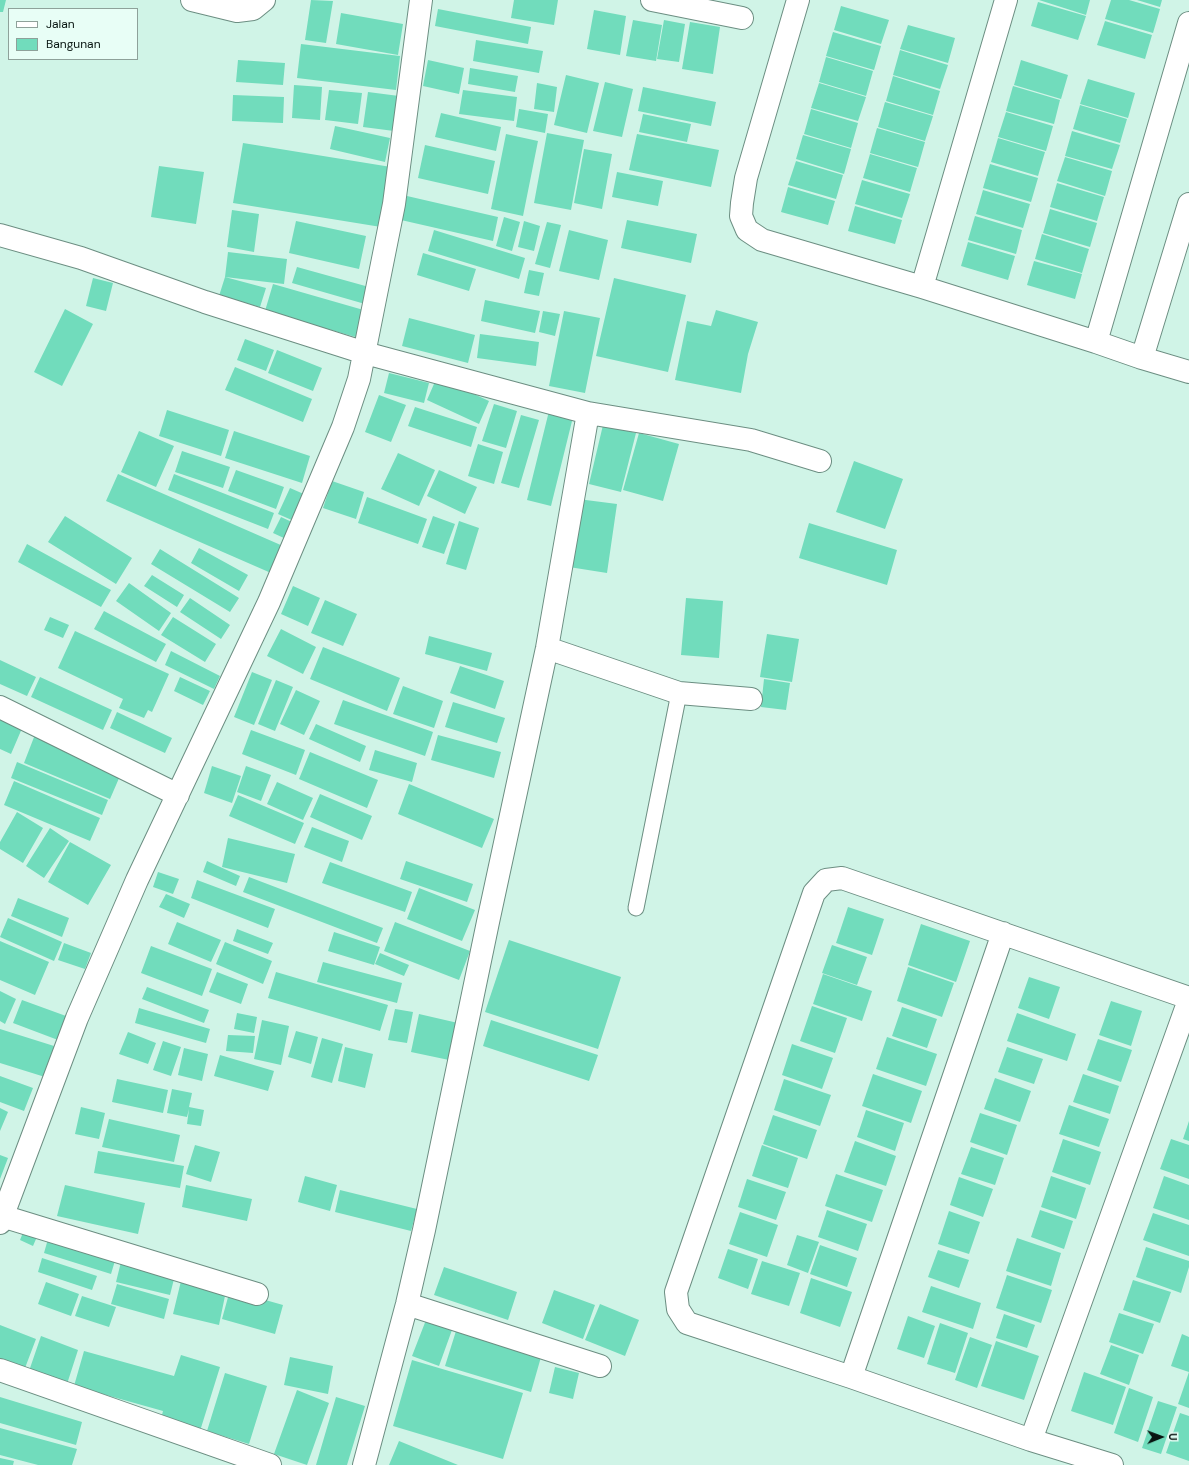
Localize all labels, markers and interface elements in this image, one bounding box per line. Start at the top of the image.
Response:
legend [8,8,138,60]
text: Jalan [46,16,75,32]
text: Bangunan [46,36,101,52]
north arrow [1141,1417,1181,1457]
text: U [1166,1433,1180,1441]

